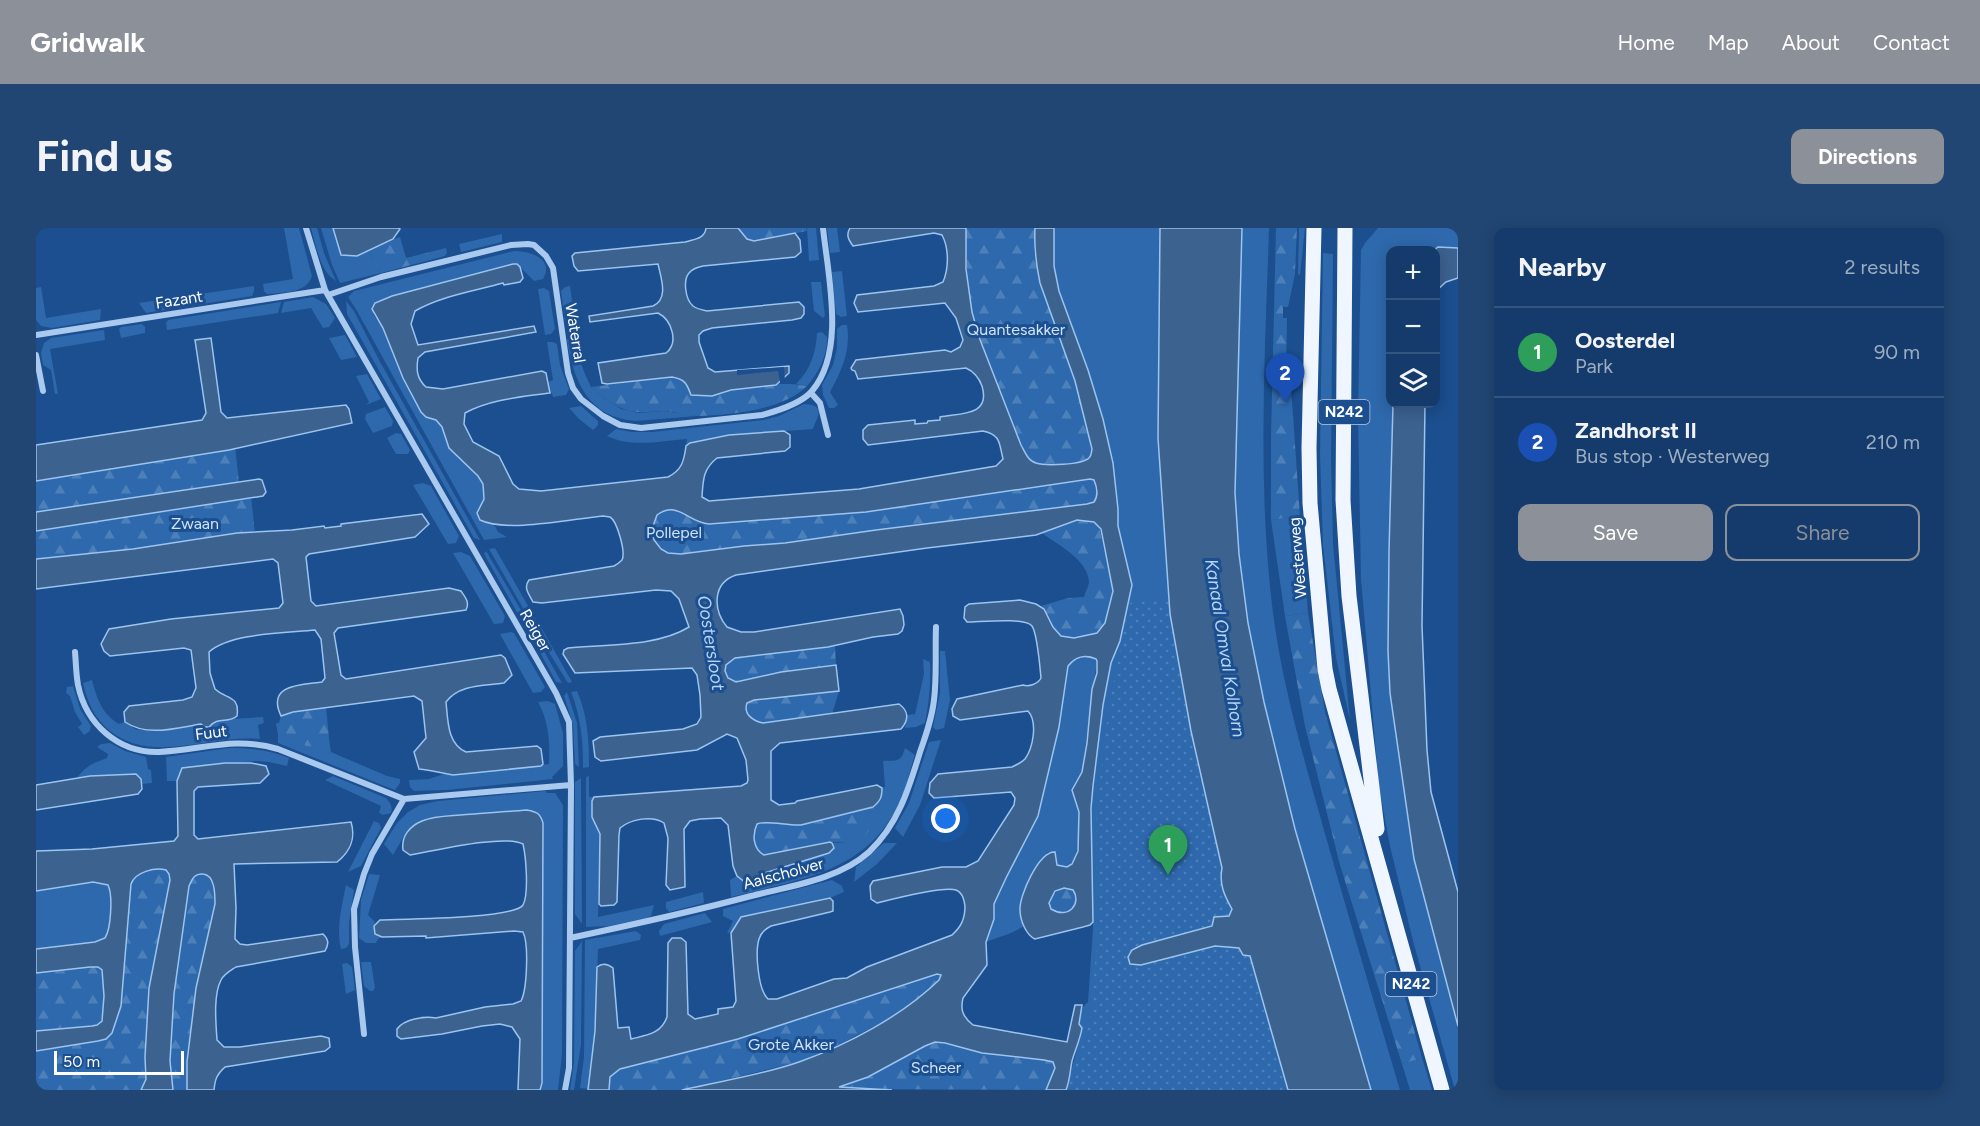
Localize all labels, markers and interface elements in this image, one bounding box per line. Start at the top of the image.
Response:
text: Gridwalk [30,25,145,59]
text: Home [1618,30,1675,55]
text: Map [1708,30,1749,55]
text: About [1782,30,1840,55]
text: Contact [1873,30,1950,55]
button: Directions [1791,129,1944,184]
text: Find us [36,131,173,182]
map controls [1386,246,1440,408]
button: + [1386,246,1440,300]
text: Nearby [1518,251,1606,283]
text: 2 results [1844,255,1920,279]
street label: Fazant [154,286,204,313]
button: − [1386,300,1440,354]
street label: Waterral [561,302,590,364]
park label: Quantesakker [967,320,1066,339]
text: Oosterdel [1575,327,1675,354]
text: 1 [1533,340,1542,364]
text: 90 m [1874,340,1920,364]
pin: 2 [1266,354,1304,403]
button: layers [1386,354,1440,408]
text: Park [1575,354,1613,378]
road number: N242 [1318,400,1370,424]
text: Zandhorst II [1575,417,1697,444]
text: 2 [1532,430,1543,454]
text: 210 m [1866,430,1920,454]
text: Bus stop · Westerweg [1575,444,1770,468]
button: Save [1518,504,1713,561]
button: Share [1725,504,1920,561]
park label: Zwaan [171,514,219,533]
street label: Westerweg [1284,517,1311,599]
park label: Pollepel [646,523,702,542]
water label: Kanaal Omval Kolhorn [1200,557,1250,739]
water label: Oostersloot [693,594,729,692]
street label: Reiger [516,606,556,655]
street label: Fuut [194,721,228,744]
your location [931,804,960,833]
pin: 1 [1148,826,1188,875]
street label: Aalscholver [741,853,826,893]
road number: N242 [1386,972,1436,996]
park label: Grote Akker [748,1035,835,1054]
scale bar [54,1048,184,1076]
text: 50 m [63,1052,100,1071]
park label: Scheer [911,1058,962,1077]

